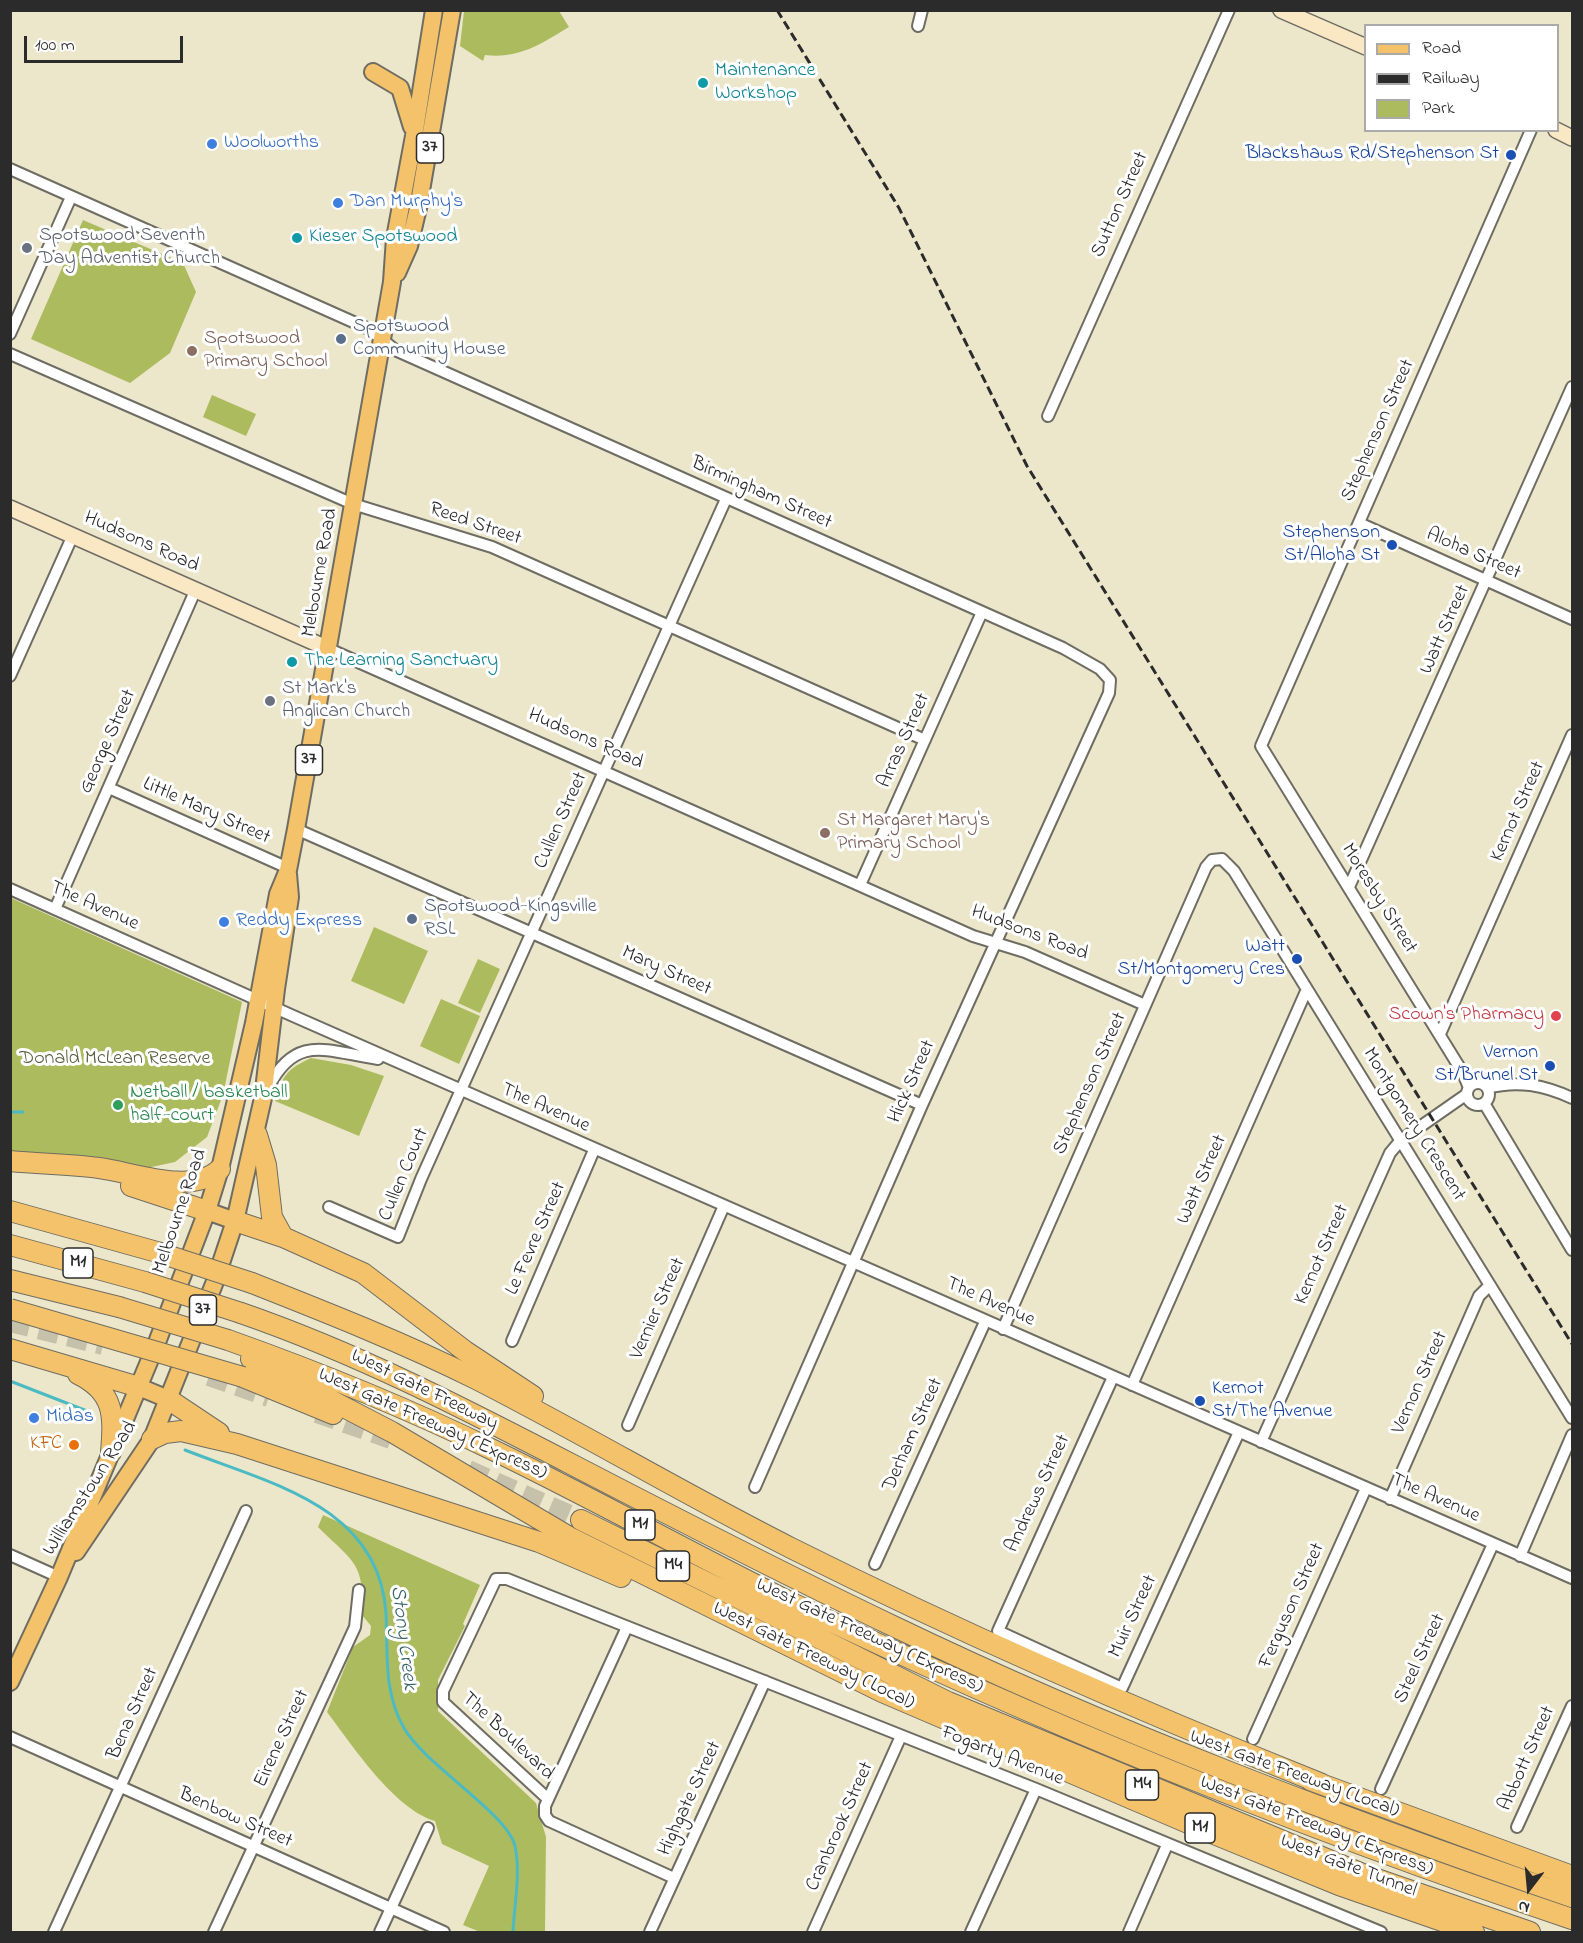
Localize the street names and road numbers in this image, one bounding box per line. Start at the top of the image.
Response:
road number: 37 [416,133,444,163]
street label: Sutton Street [1087,148,1155,262]
street label: Stephenson Street [1337,356,1421,506]
street label: Birmingham Street [687,452,835,536]
street label: Reed Street [426,498,524,552]
street label: Hudsons Road [80,507,202,579]
street label: Melbourne Road [298,507,344,639]
street label: Aloha Street [1422,523,1524,587]
street label: Watt Street [1416,582,1476,678]
street label: George Street [75,686,143,798]
street label: Arras Street [873,690,937,792]
street label: Hudsons Road [524,704,646,776]
road number: 37 [296,745,322,775]
street label: Kernot Street [1486,758,1552,866]
street label: Cullen Street [530,769,594,873]
street label: Little Mary Street [138,773,274,851]
street label: Moresby Street [1335,840,1421,958]
street label: The Avenue [46,877,142,937]
street label: Hudsons Road [967,901,1091,967]
street label: Mary Street [617,942,715,1002]
street label: Stephenson Street [1049,1009,1133,1159]
street label: Hick Street [884,1037,942,1127]
street label: Montgomery Crescent [1356,1044,1470,1206]
street label: The Avenue [497,1079,593,1139]
street label: Cullen Court [375,1125,435,1225]
street label: Watt Street [1173,1132,1233,1228]
street label: Melbourne Road [148,1146,214,1278]
street label: Le Fevre Street [501,1179,573,1299]
street label: Kernot Street [1290,1201,1356,1309]
road number: M1 [63,1248,93,1278]
street label: Vernier Street [626,1255,692,1363]
street label: The Avenue [942,1273,1038,1333]
road number: 37 [190,1295,216,1325]
street label: Vernon Street [1388,1328,1454,1438]
street label: West Gate Freeway [346,1345,502,1437]
street label: West Gate Freeway (Express) [314,1364,550,1486]
street label: Derham Street [878,1375,950,1495]
street label: Williamstown Road [39,1417,143,1561]
street label: Andrews Street [1001,1431,1077,1557]
street label: The Avenue [1387,1469,1483,1529]
road number: M1 [625,1510,655,1540]
street label: Ferguson Street [1255,1540,1331,1672]
road number: M4 [656,1551,690,1581]
street label: Muir Street [1104,1572,1164,1662]
street label: West Gate Freeway (Express) [752,1574,986,1700]
street label: West Gate Freeway (Local) [708,1598,918,1716]
street label: Steel Street [1390,1610,1452,1708]
street label: Bena Street [103,1664,165,1764]
street label: Eirene Street [250,1686,316,1792]
street label: The Boulevard [456,1688,558,1786]
street label: Abbott Street [1494,1703,1562,1815]
street label: Fogarty Avenue [937,1721,1067,1793]
street label: West Gate Freeway (Local) [1186,1726,1402,1824]
street label: Highgate Street [654,1738,728,1860]
street label: Cranbrook Street [802,1759,880,1895]
road number: M4 [1126,1770,1158,1800]
street label: West Gate Freeway (Express) [1196,1771,1436,1883]
street label: Benbow Street [175,1783,295,1855]
road number: M1 [1185,1813,1215,1843]
street label: West Gate Tunnel [1276,1830,1420,1904]

